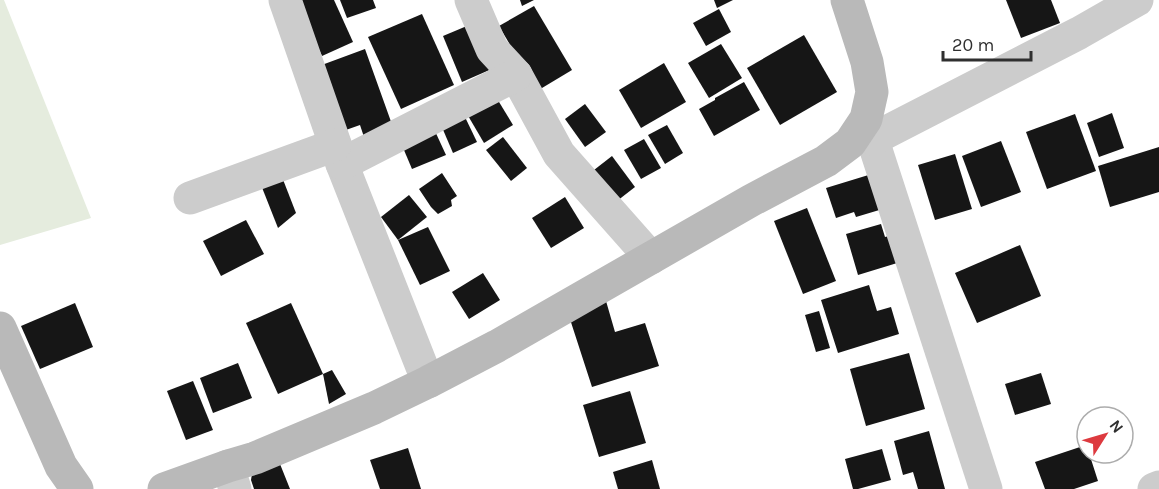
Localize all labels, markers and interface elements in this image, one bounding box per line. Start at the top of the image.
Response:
scale bar [943,24,1032,62]
text: 20 m [952,34,994,56]
north arrow [1075,405,1135,465]
text: N [1106,416,1128,437]

